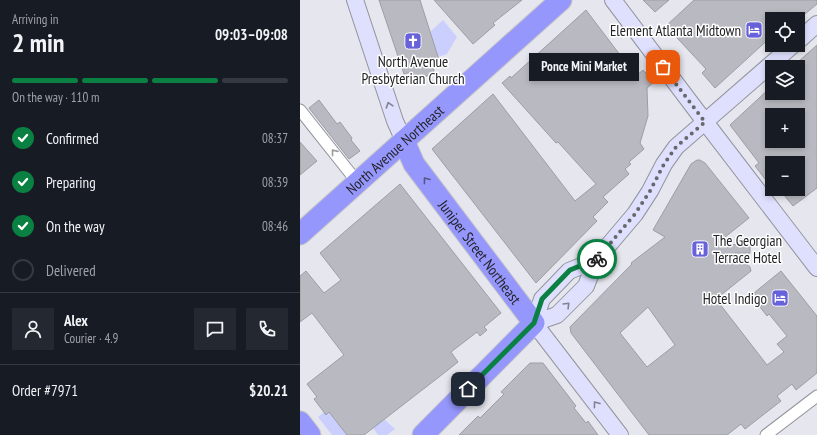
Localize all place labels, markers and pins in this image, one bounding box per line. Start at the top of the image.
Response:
hotel icon: Element Atlanta Midtown [744,20,764,40]
place label: Element Atlanta Midtown [610,21,741,40]
church icon: North Avenue Presbyterian Church [403,31,423,51]
pin [646,50,680,84]
place label: North Avenue Presbyterian Church [361,52,465,88]
callout: Ponce Mini Market [529,53,639,81]
place label: The Georgian Terrace Hotel [713,231,782,267]
building icon: The Georgian Terrace Hotel [690,239,710,259]
hotel icon: Hotel Indigo [770,288,790,308]
place label: Hotel Indigo [703,289,767,308]
pin [451,372,485,406]

